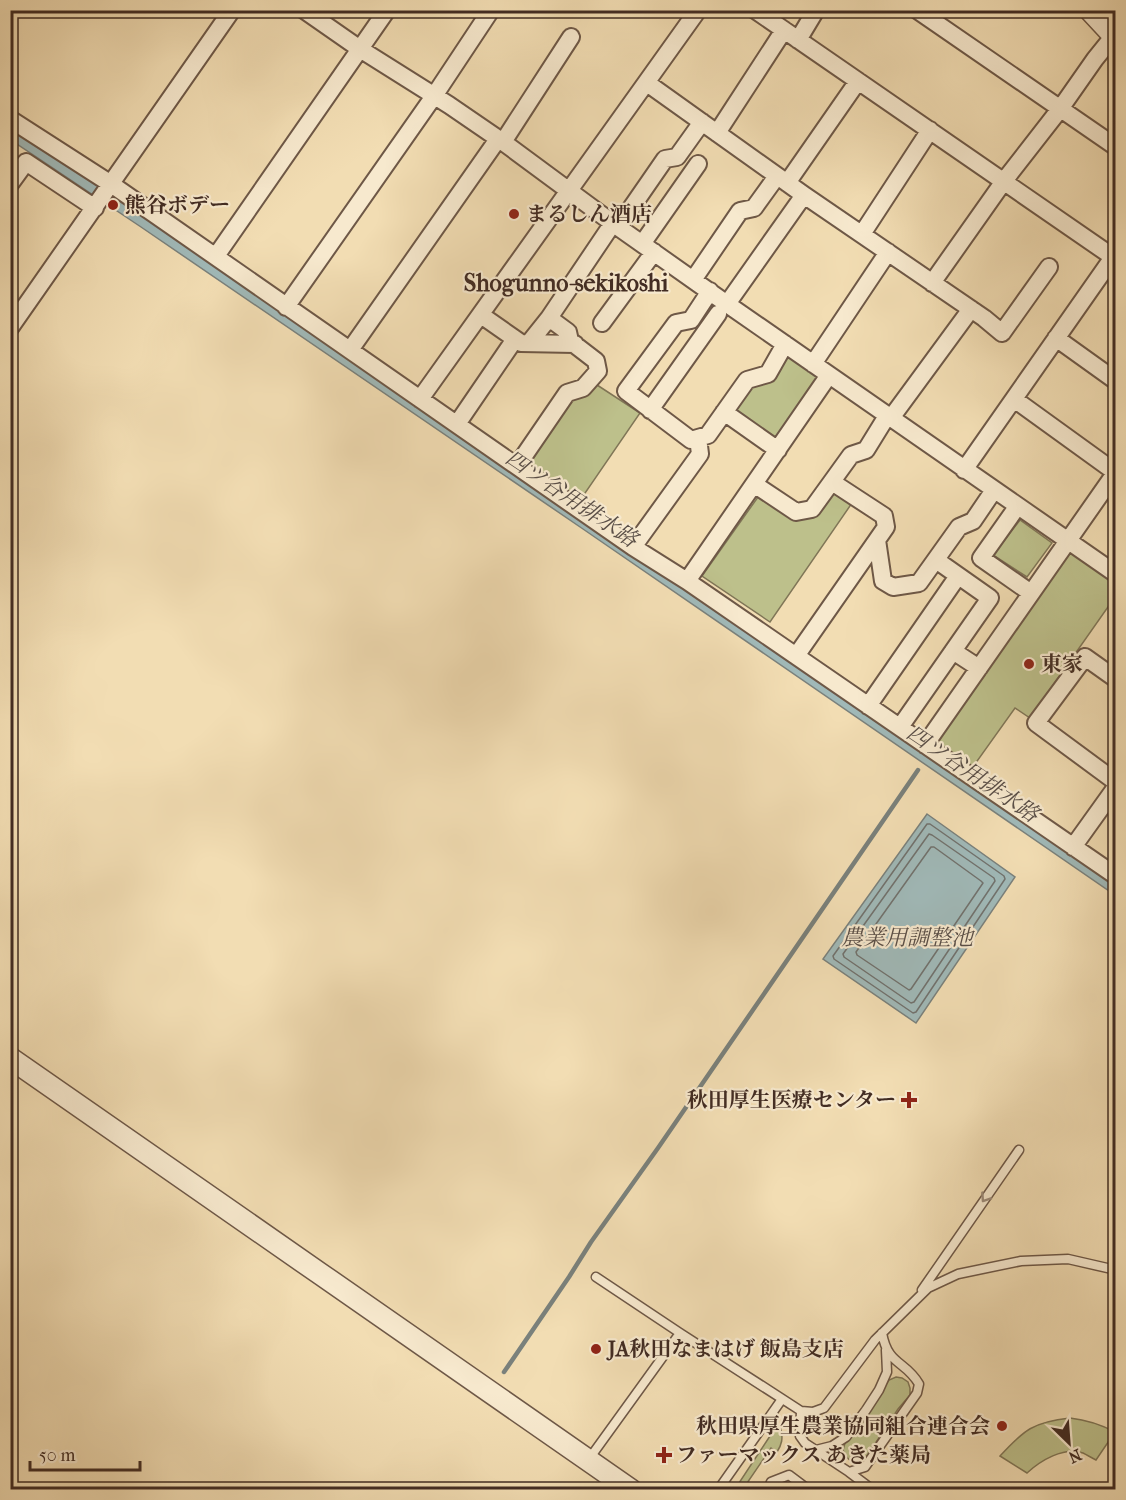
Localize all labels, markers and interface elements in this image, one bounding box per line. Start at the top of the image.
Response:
place label: 熊谷ボデー [125,193,230,217]
marker: 熊谷ボデー [106,198,120,212]
place label: まるしん酒店 [526,202,652,226]
marker: まるしん酒店 [507,207,521,221]
district label: Shogunno-sekikoshi [464,269,669,297]
water label: 四ツ谷用排水路 [500,445,644,554]
place label: 東家 [1041,652,1083,676]
marker: 東家 [1022,657,1036,671]
water label: 四ツ谷用排水路 [901,720,1045,829]
water label: 農業用調整池 [841,925,976,951]
place label: 秋田厚生医療センター [687,1088,896,1112]
marker: 秋田厚生医療センター [900,1091,918,1109]
one-way arrow [981,1191,992,1202]
place label: JA秋田なまはげ 飯島支店 [606,1337,844,1361]
marker: JA秋田なまはげ 飯島支店 [589,1342,603,1356]
north arrow [1039,1413,1099,1473]
place label: 秋田県厚生農業協同組合連合会 [696,1414,990,1438]
marker: 秋田県厚生農業協同組合連合会 [995,1419,1009,1433]
scale bar [30,1434,140,1472]
place label: ファーマックス あきた薬局 [676,1443,931,1467]
text: 50 m [39,1445,76,1466]
text: N [1065,1445,1085,1468]
marker: ファーマックス あきた薬局 [657,1448,671,1462]

